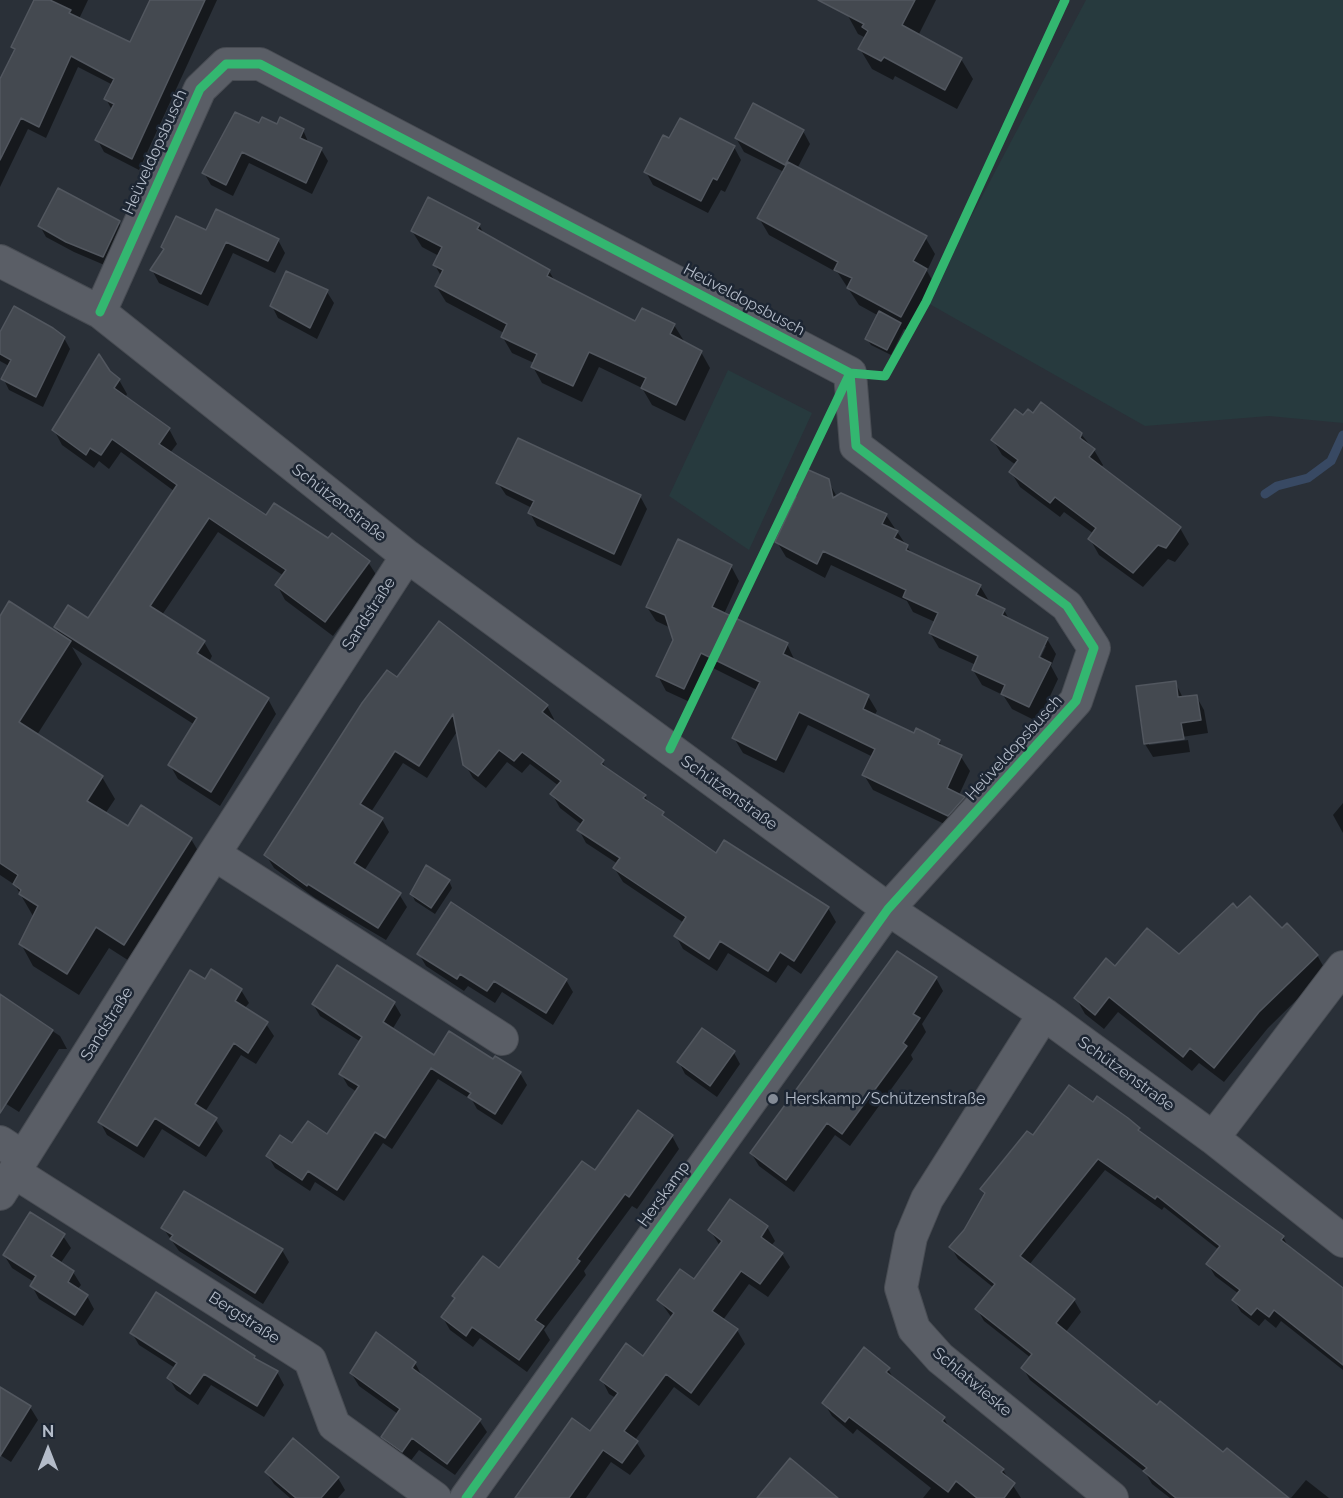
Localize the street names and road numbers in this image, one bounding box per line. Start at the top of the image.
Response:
street label: Heüveldopsbusch [119,87,191,217]
street label: Heüveldopsbusch [680,260,808,340]
street label: Schützenstraße [288,460,390,546]
street label: Sandstraße [338,574,400,654]
street label: Heüveldopsbusch [962,691,1066,805]
street label: Schützenstraße [677,752,781,834]
street label: Sandstraße [77,984,137,1064]
street label: Schützenstraße [1074,1033,1178,1115]
street label: Herskamp [634,1158,694,1230]
street label: Bergstraße [205,1288,283,1348]
street label: Schlatwieske [929,1343,1015,1421]

